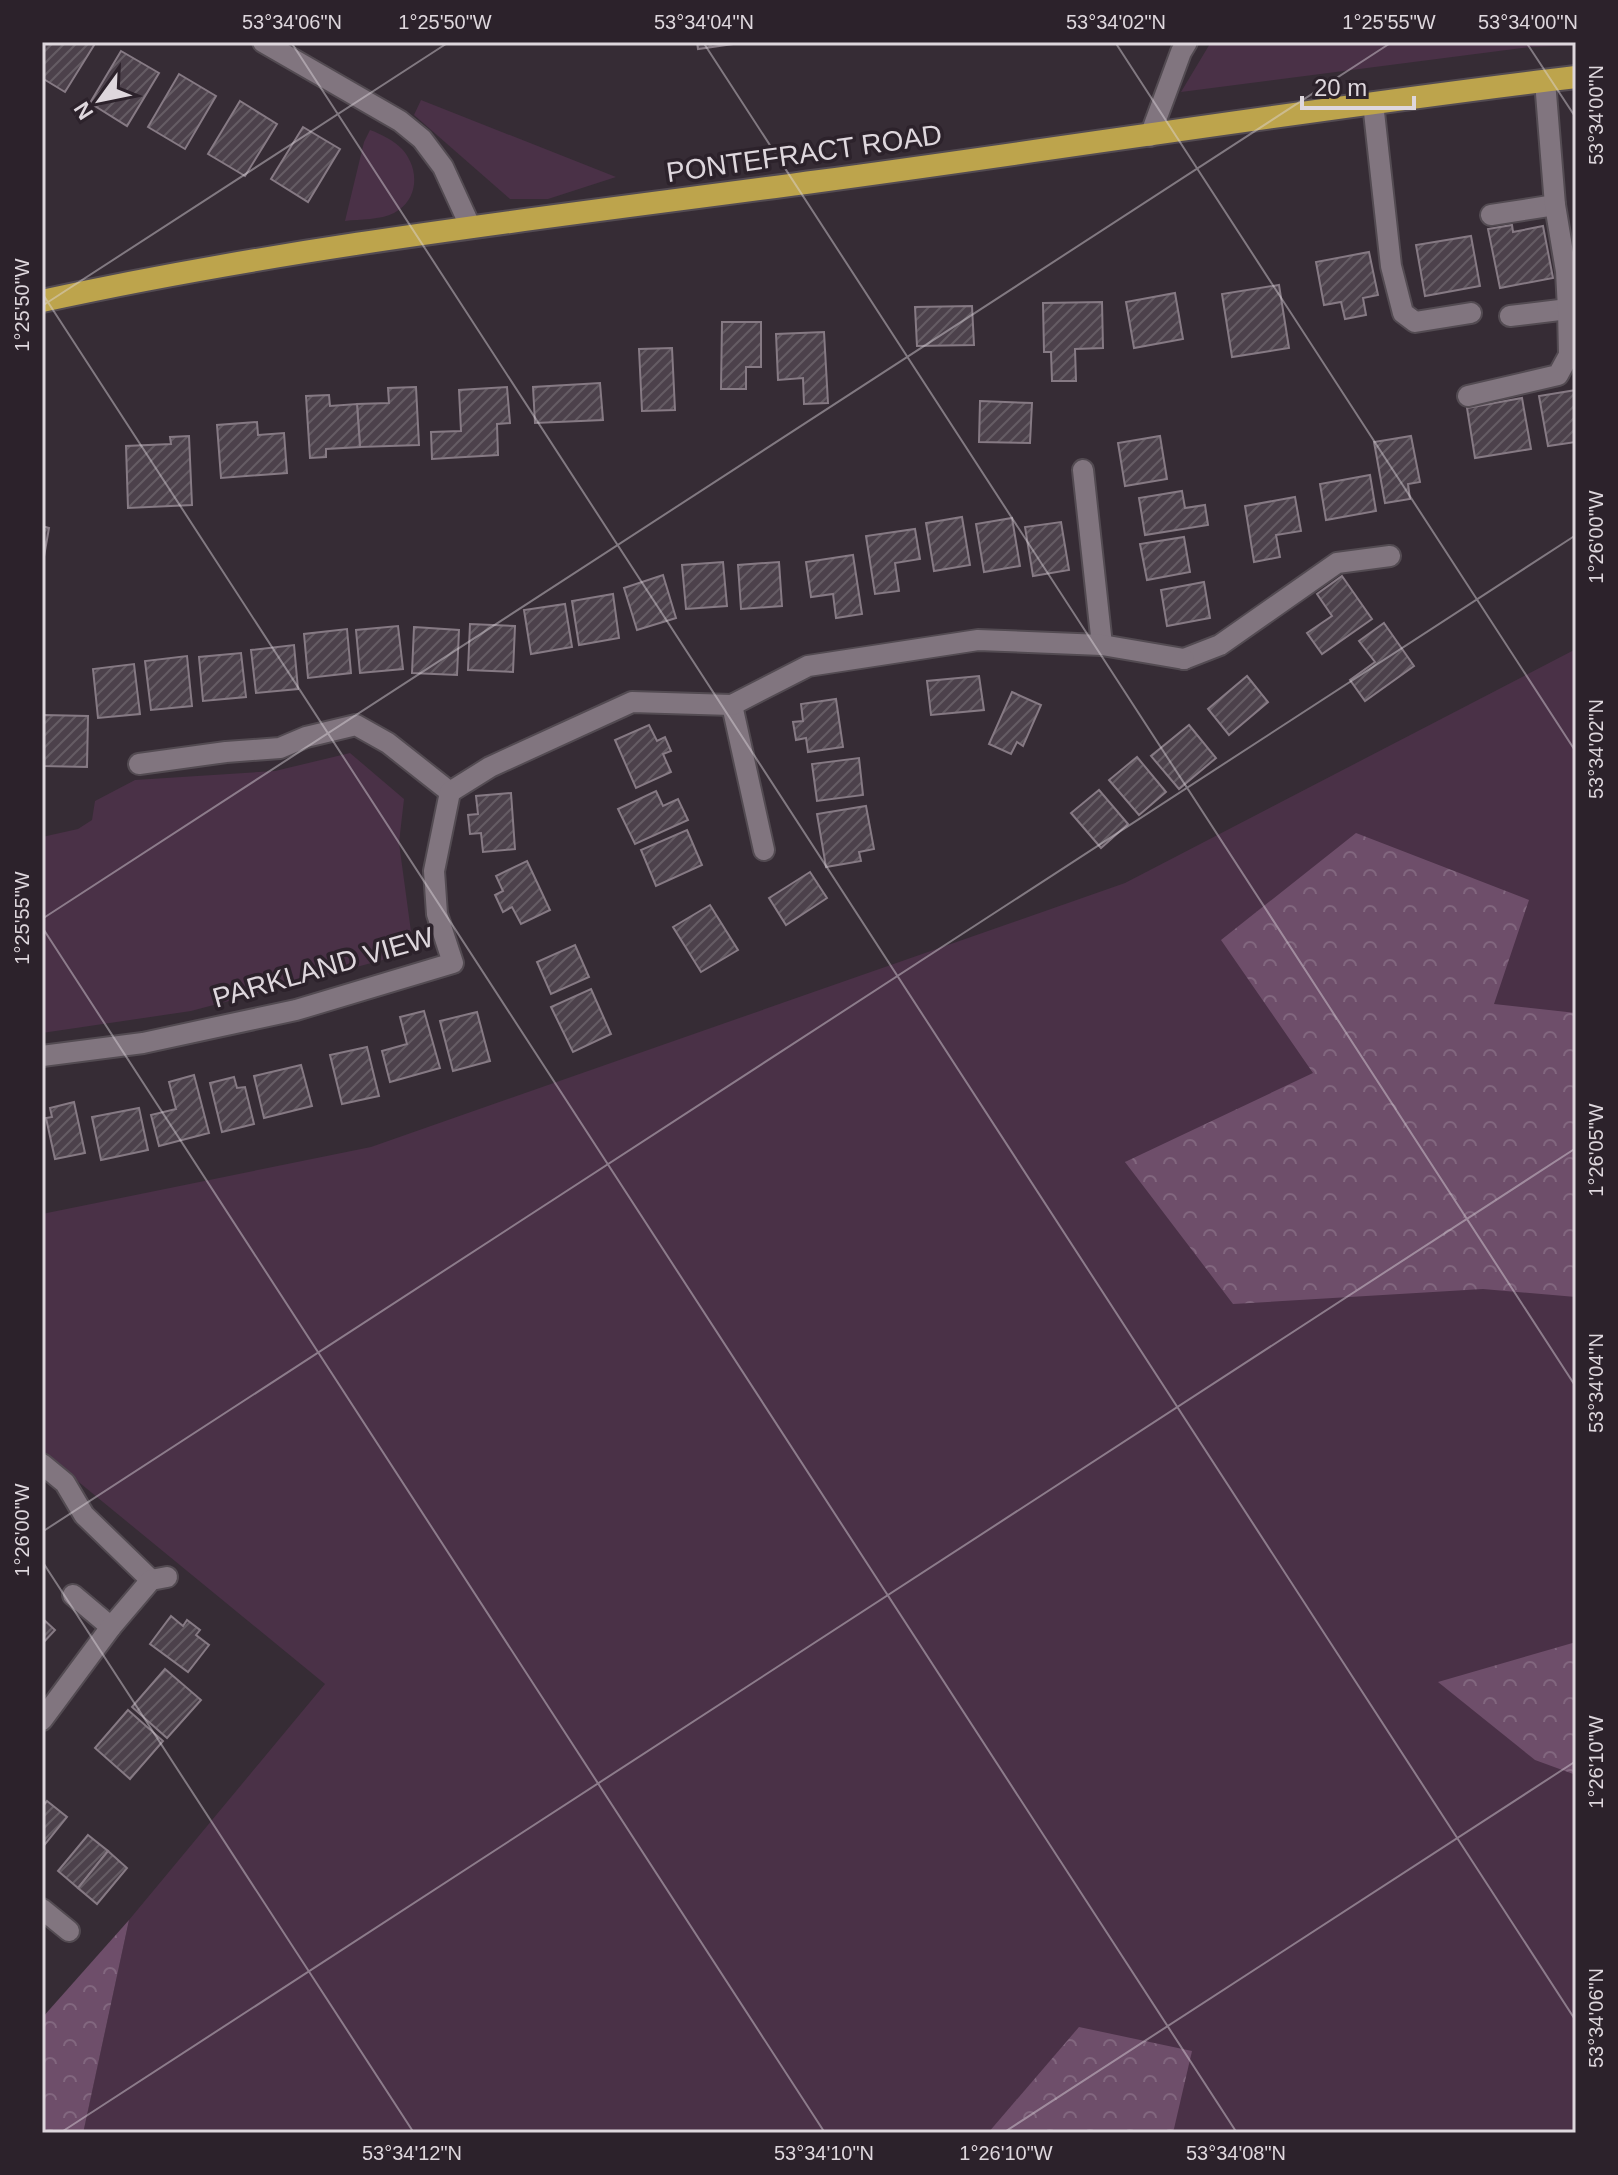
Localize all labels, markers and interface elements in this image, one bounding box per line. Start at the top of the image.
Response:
text: 53°34'06"N [242,11,342,33]
text: 1°25'50"W [398,11,492,33]
text: 53°34'04"N [654,11,754,33]
text: 53°34'02"N [1066,11,1166,33]
text: 1°25'55"W [1342,11,1436,33]
text: 53°34'00"N [1478,11,1578,33]
north arrow [60,60,140,140]
scale bar [1302,60,1414,110]
text: 53°34'00"N [1585,65,1607,165]
text: 20 m [1314,74,1367,101]
text: N [69,97,98,124]
street label: PONTEFRACT ROAD [664,119,944,188]
text: 1°25'50"W [11,258,33,352]
text: 1°26'00"W [1585,490,1607,584]
text: 53°34'02"N [1585,699,1607,799]
text: 1°25'55"W [11,871,33,965]
street label: PARKLAND VIEW [209,921,438,1014]
text: 1°26'05"W [1585,1103,1607,1197]
text: 53°34'04"N [1585,1333,1607,1433]
text: 1°26'00"W [11,1483,33,1577]
text: 1°26'10"W [1585,1715,1607,1809]
text: 53°34'06"N [1585,1968,1607,2068]
text: 53°34'12"N [362,2142,462,2164]
text: 53°34'10"N [774,2142,874,2164]
text: 1°26'10"W [959,2142,1053,2164]
text: 53°34'08"N [1186,2142,1286,2164]

